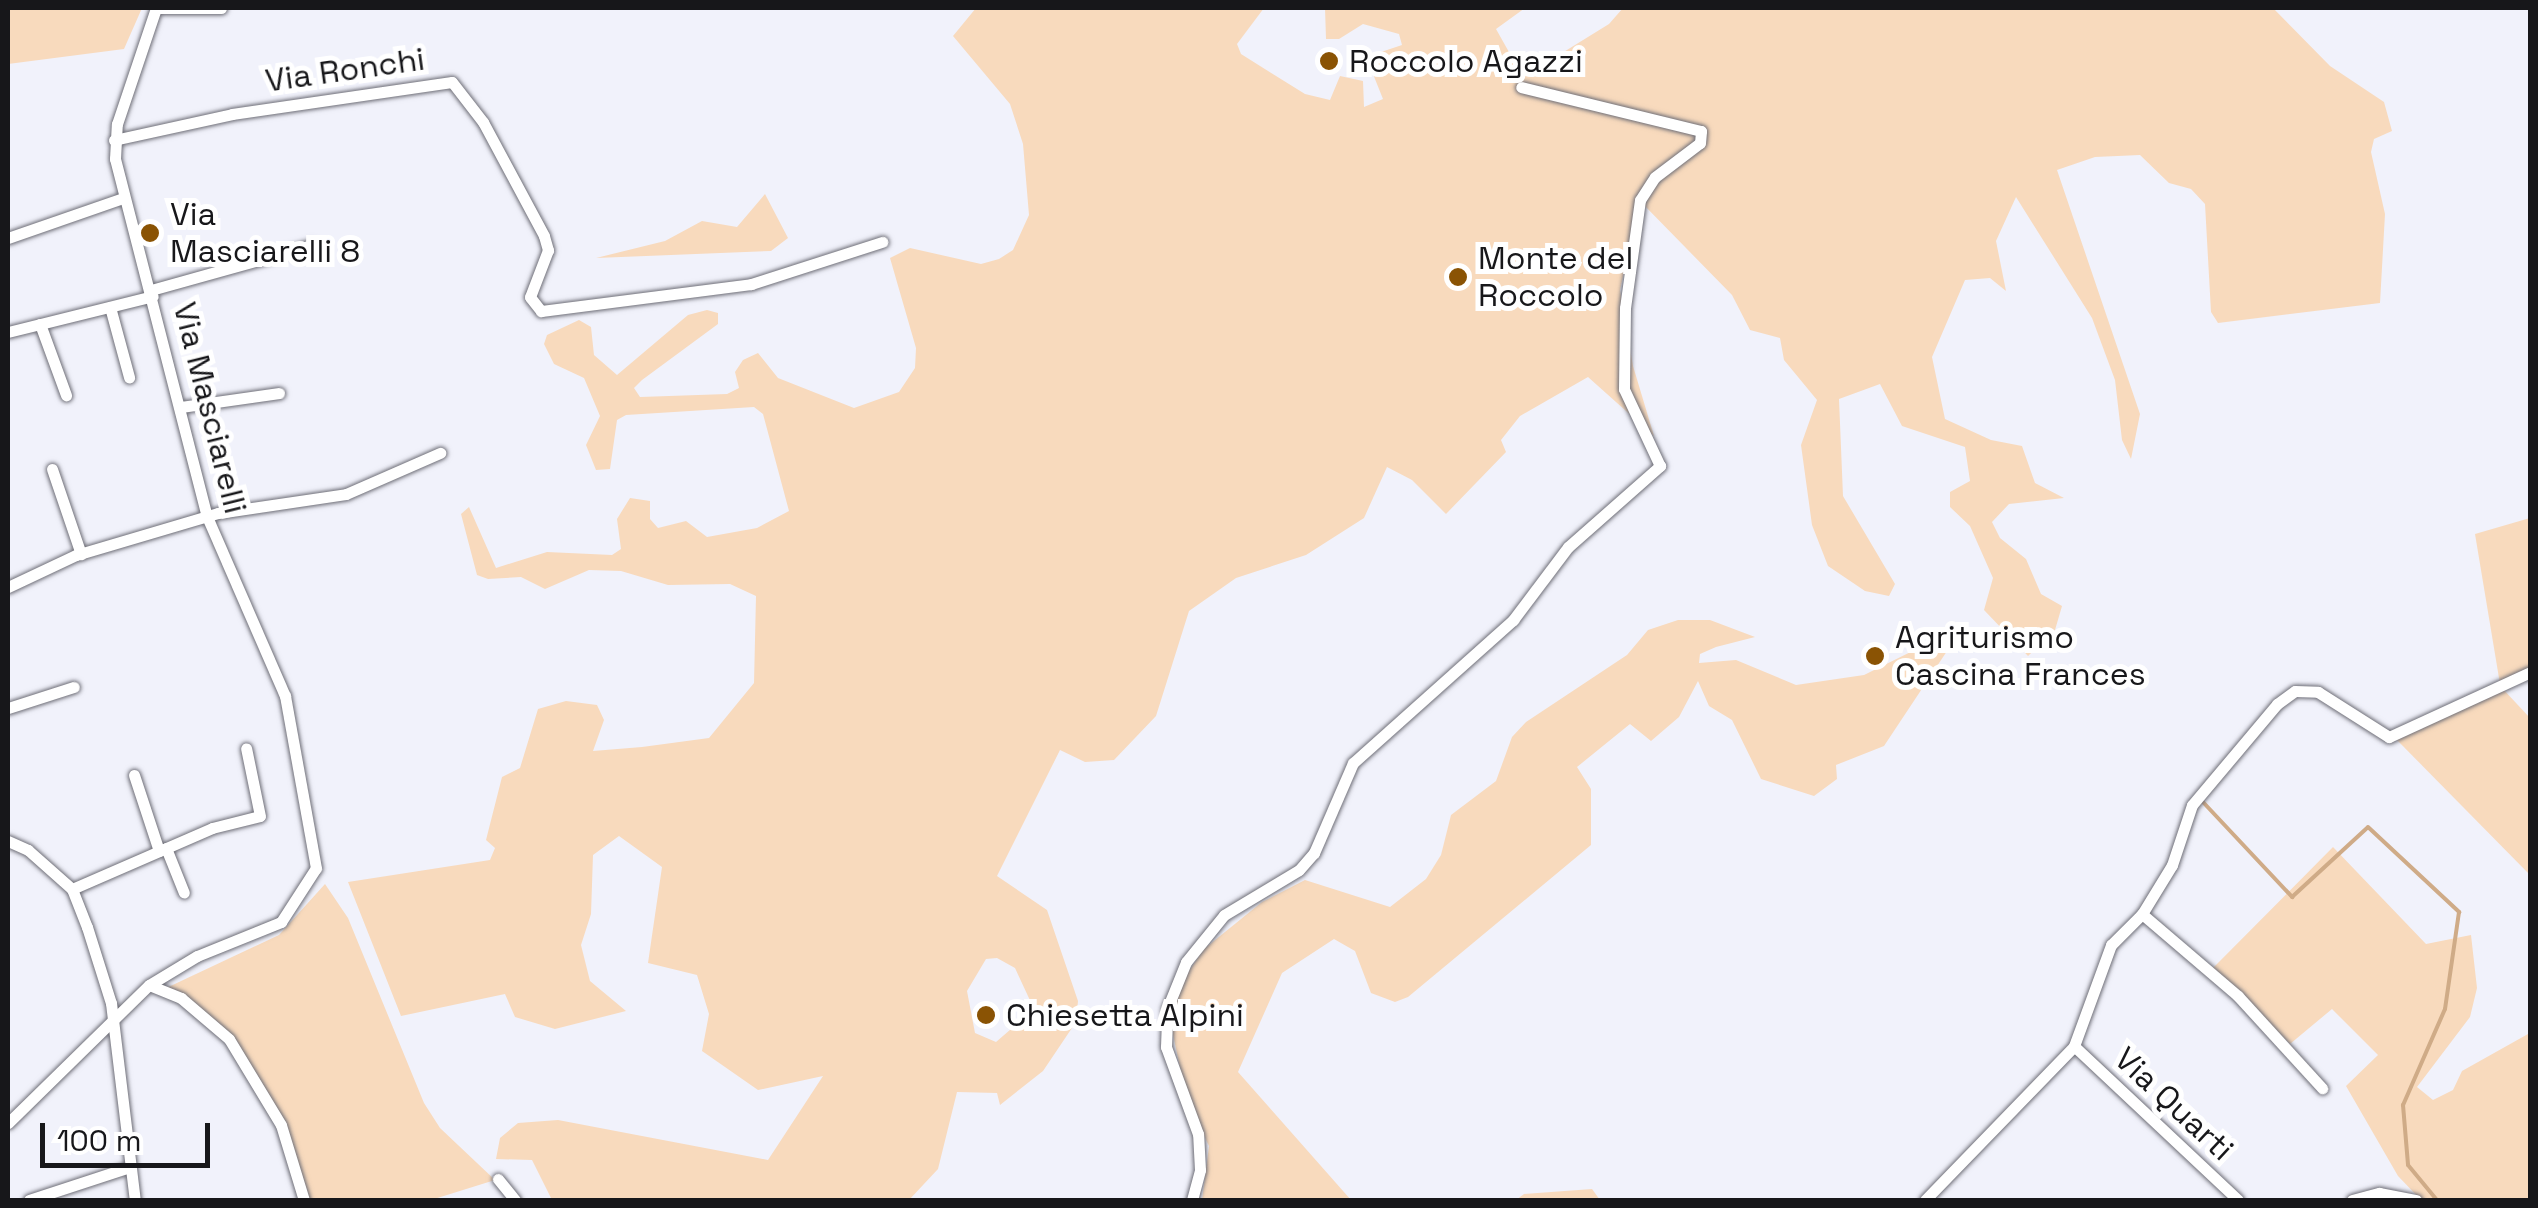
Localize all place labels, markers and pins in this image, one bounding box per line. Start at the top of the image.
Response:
place label: Roccolo Agazzi [1349,42,1583,80]
marker: Roccolo Agazzi [1318,50,1340,72]
place label: Via Masciarelli 8 [170,196,360,271]
marker: Via Masciarelli 8 [139,222,161,244]
place label: Monte del Roccolo [1478,240,1633,315]
marker: Monte del Roccolo [1447,266,1469,288]
place label: Agriturismo Cascina Frances [1895,619,2146,694]
marker: Agriturismo Cascina Frances [1864,645,1886,667]
place label: Chiesetta Alpini [1006,996,1244,1034]
marker: Chiesetta Alpini [975,1004,997,1026]

